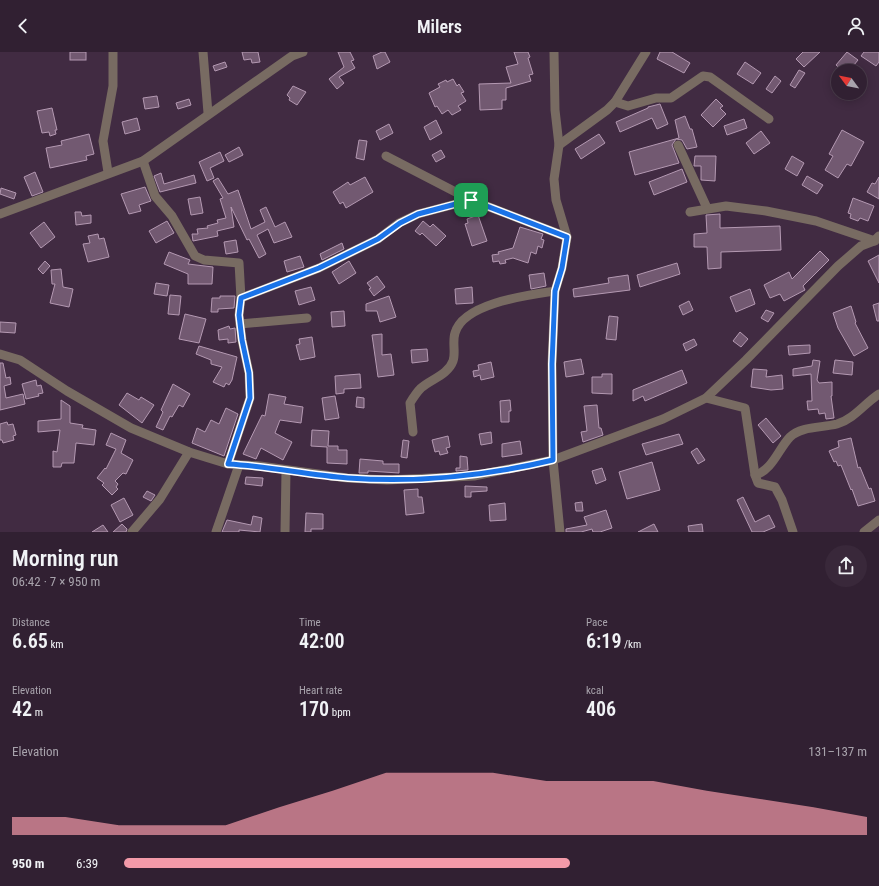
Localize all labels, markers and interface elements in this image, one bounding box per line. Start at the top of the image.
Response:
icon: back [12,15,34,37]
icon: person [845,15,867,37]
text: Milers [417,16,462,37]
north arrow [831,64,867,100]
map controls [831,64,867,100]
pin [454,183,488,217]
icon: arrive [460,189,482,211]
button: share [825,545,867,587]
text: Morning run [12,546,119,571]
text: 06:42 · 7 × 950 m [12,574,100,589]
text: Distance [12,616,50,629]
text: Time [299,616,321,629]
text: Pace [586,616,608,629]
text: 6.65 [12,629,48,653]
text: 42:00 [299,629,345,653]
text: 6:19 [586,629,621,653]
text: km [48,638,64,651]
text: /km [621,638,641,651]
text: Elevation [12,684,52,697]
text: Heart rate [299,684,342,697]
text: kcal [586,684,604,697]
text: 42 [12,697,32,721]
text: 170 [299,697,329,721]
text: 406 [586,697,616,721]
text: m [32,706,43,719]
text: bpm [329,706,351,719]
text: Elevation [12,744,59,759]
text: 131–137 m [808,744,867,759]
text: 950 m [12,856,44,871]
text: 6:39 [76,856,98,871]

